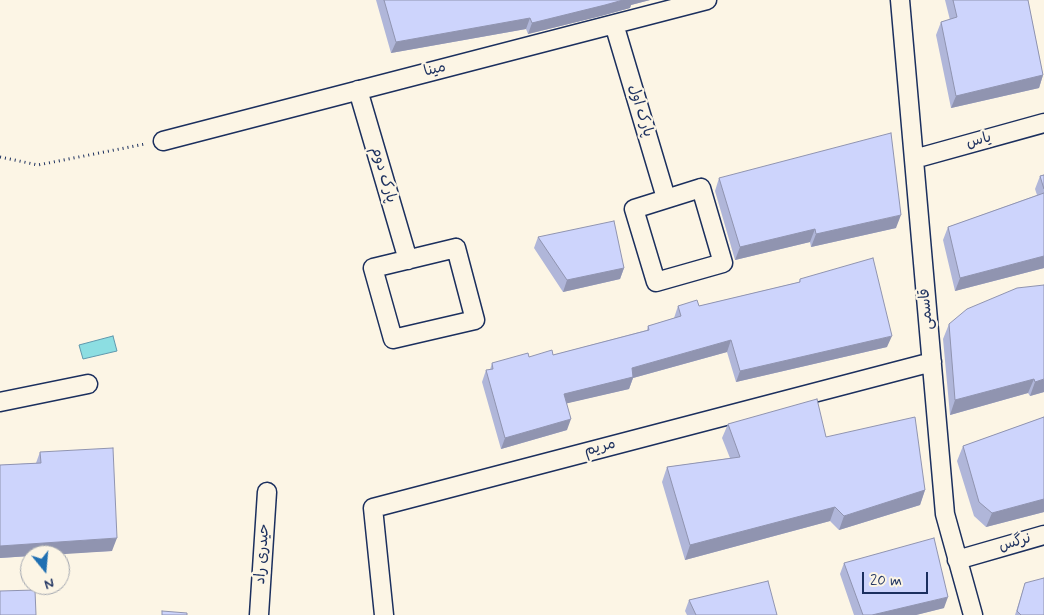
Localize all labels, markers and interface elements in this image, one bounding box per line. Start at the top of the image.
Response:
street label: مینا [422,59,448,81]
street label: پارک اول [624,83,656,139]
street label: یاس [964,129,994,153]
street label: پارک دوم [366,145,400,205]
street label: قاسمی [916,287,938,331]
street label: مریم [582,435,618,461]
street label: حیدری راد [252,523,274,585]
street label: نرگس [997,530,1033,556]
north arrow [20,545,70,595]
scale bar [864,562,930,594]
text: 20 m [870,571,902,591]
text: N [42,573,56,593]

